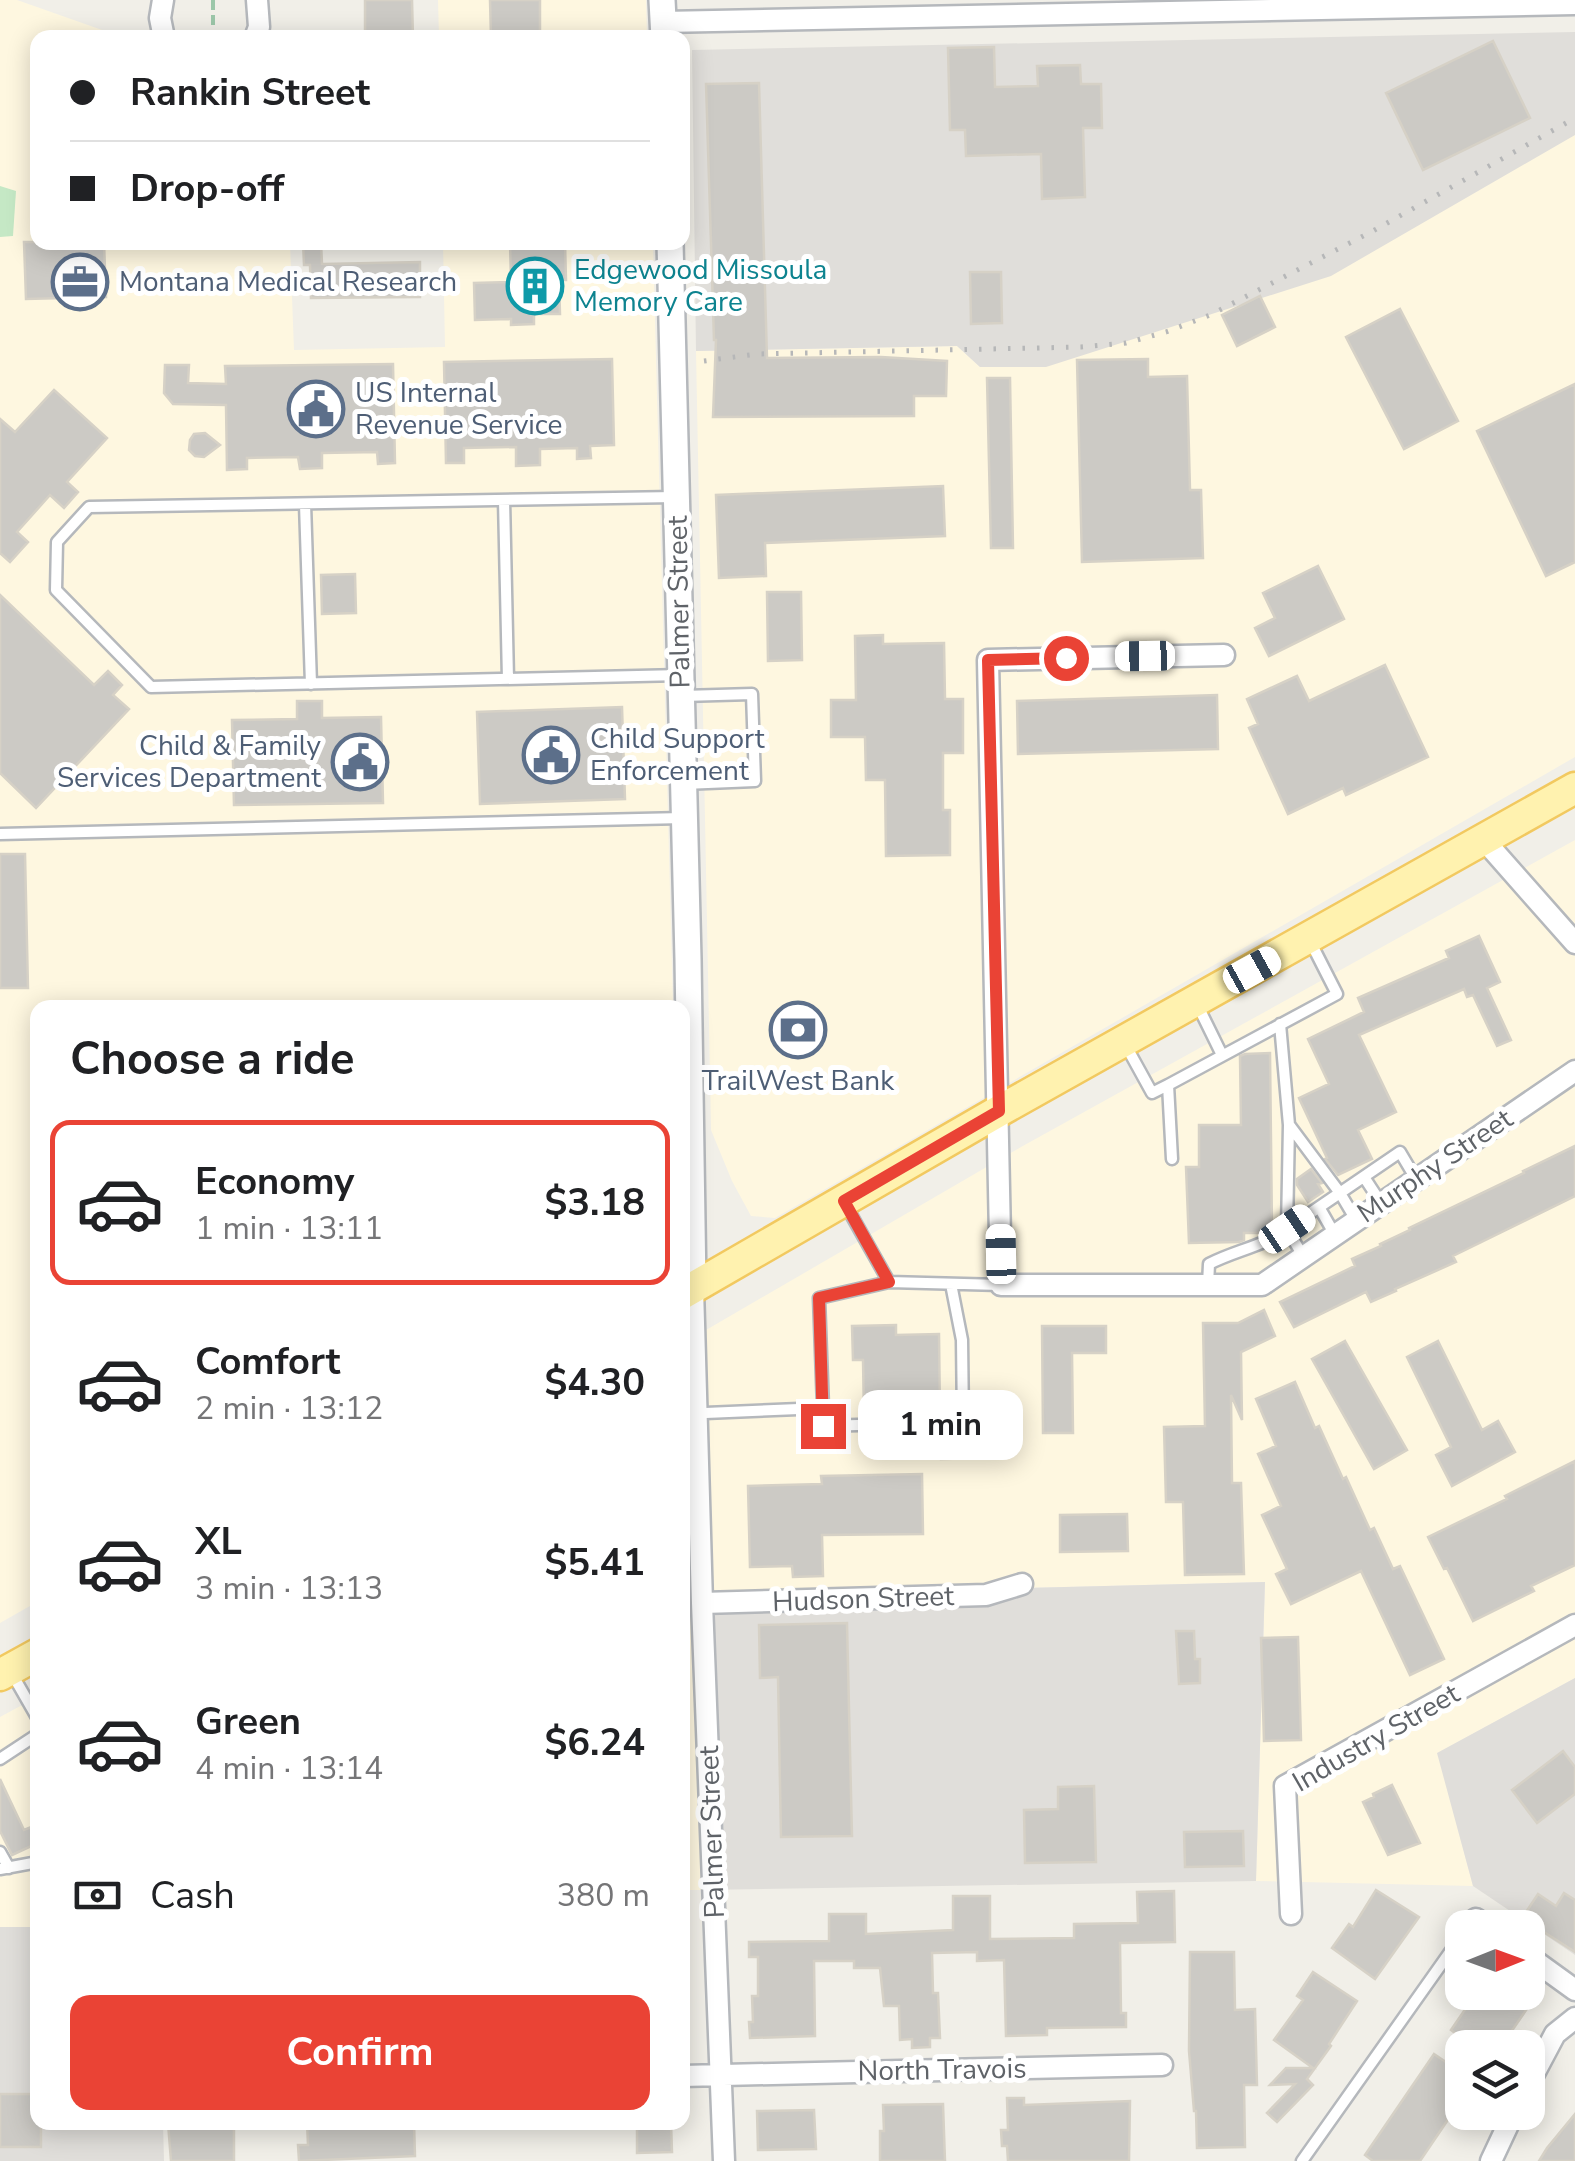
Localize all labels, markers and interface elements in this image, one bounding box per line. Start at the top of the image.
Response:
text: Rankin Street [130,67,370,118]
text: Drop-off [130,163,284,214]
place label: Edgewood Missoula Memory Care [574,251,827,321]
office icon: Montana Medical Research [50,252,110,312]
building icon: Edgewood Missoula Memory Care [505,256,565,316]
place label: Montana Medical Research [119,263,457,301]
place label: US Internal Revenue Service [355,374,562,444]
public building icon: US Internal Revenue Service [286,379,346,439]
street label: Palmer Street [658,515,700,689]
route start [1044,636,1089,681]
car [1115,640,1175,672]
place label: Child Support Enforcement [590,720,765,790]
public building icon: Child Support Enforcement [521,725,581,785]
place label: Child & Family Services Department [57,727,322,797]
public building icon: Child & Family Services Department [330,732,390,792]
car [1218,942,1286,998]
bank icon: TrailWest Bank [768,1000,828,1060]
text: Choose a ride [70,1029,355,1090]
place label: TrailWest Bank [702,1062,895,1100]
street label: Murphy Street [1350,1100,1520,1232]
text: Economy [195,1156,354,1207]
icon: car [75,1158,165,1248]
text: $3.18 [544,1177,645,1228]
car [1254,1200,1320,1258]
text: 1 min · 13:11 [195,1207,383,1250]
car [985,1224,1017,1284]
text: Comfort [195,1336,340,1387]
icon: car [75,1338,165,1428]
text: $4.30 [544,1357,645,1408]
text: 2 min · 13:12 [195,1387,383,1430]
callout: 1 min [858,1391,1023,1461]
text: 1 min [899,1403,982,1446]
route end [801,1404,846,1449]
text: XL [195,1516,242,1567]
icon: car [75,1518,165,1608]
text: $5.41 [544,1537,645,1588]
text: 3 min · 13:13 [195,1567,383,1610]
street label: Hudson Street [771,1577,955,1621]
street label: Industry Street [1285,1675,1467,1801]
text: Green [195,1696,301,1747]
icon: car [75,1698,165,1788]
text: $6.24 [544,1717,645,1768]
street label: Palmer Street [690,1745,734,1919]
text: 4 min · 13:14 [195,1747,383,1790]
icon: cash [70,1868,125,1923]
text: Cash [150,1870,235,1921]
text: 380 m [557,1874,650,1917]
north arrow [1445,1910,1545,2010]
map controls [1445,1910,1545,2130]
button: Confirm [70,1995,650,2110]
button: layers [1445,2030,1545,2130]
street label: North Travois [857,2050,1027,2090]

